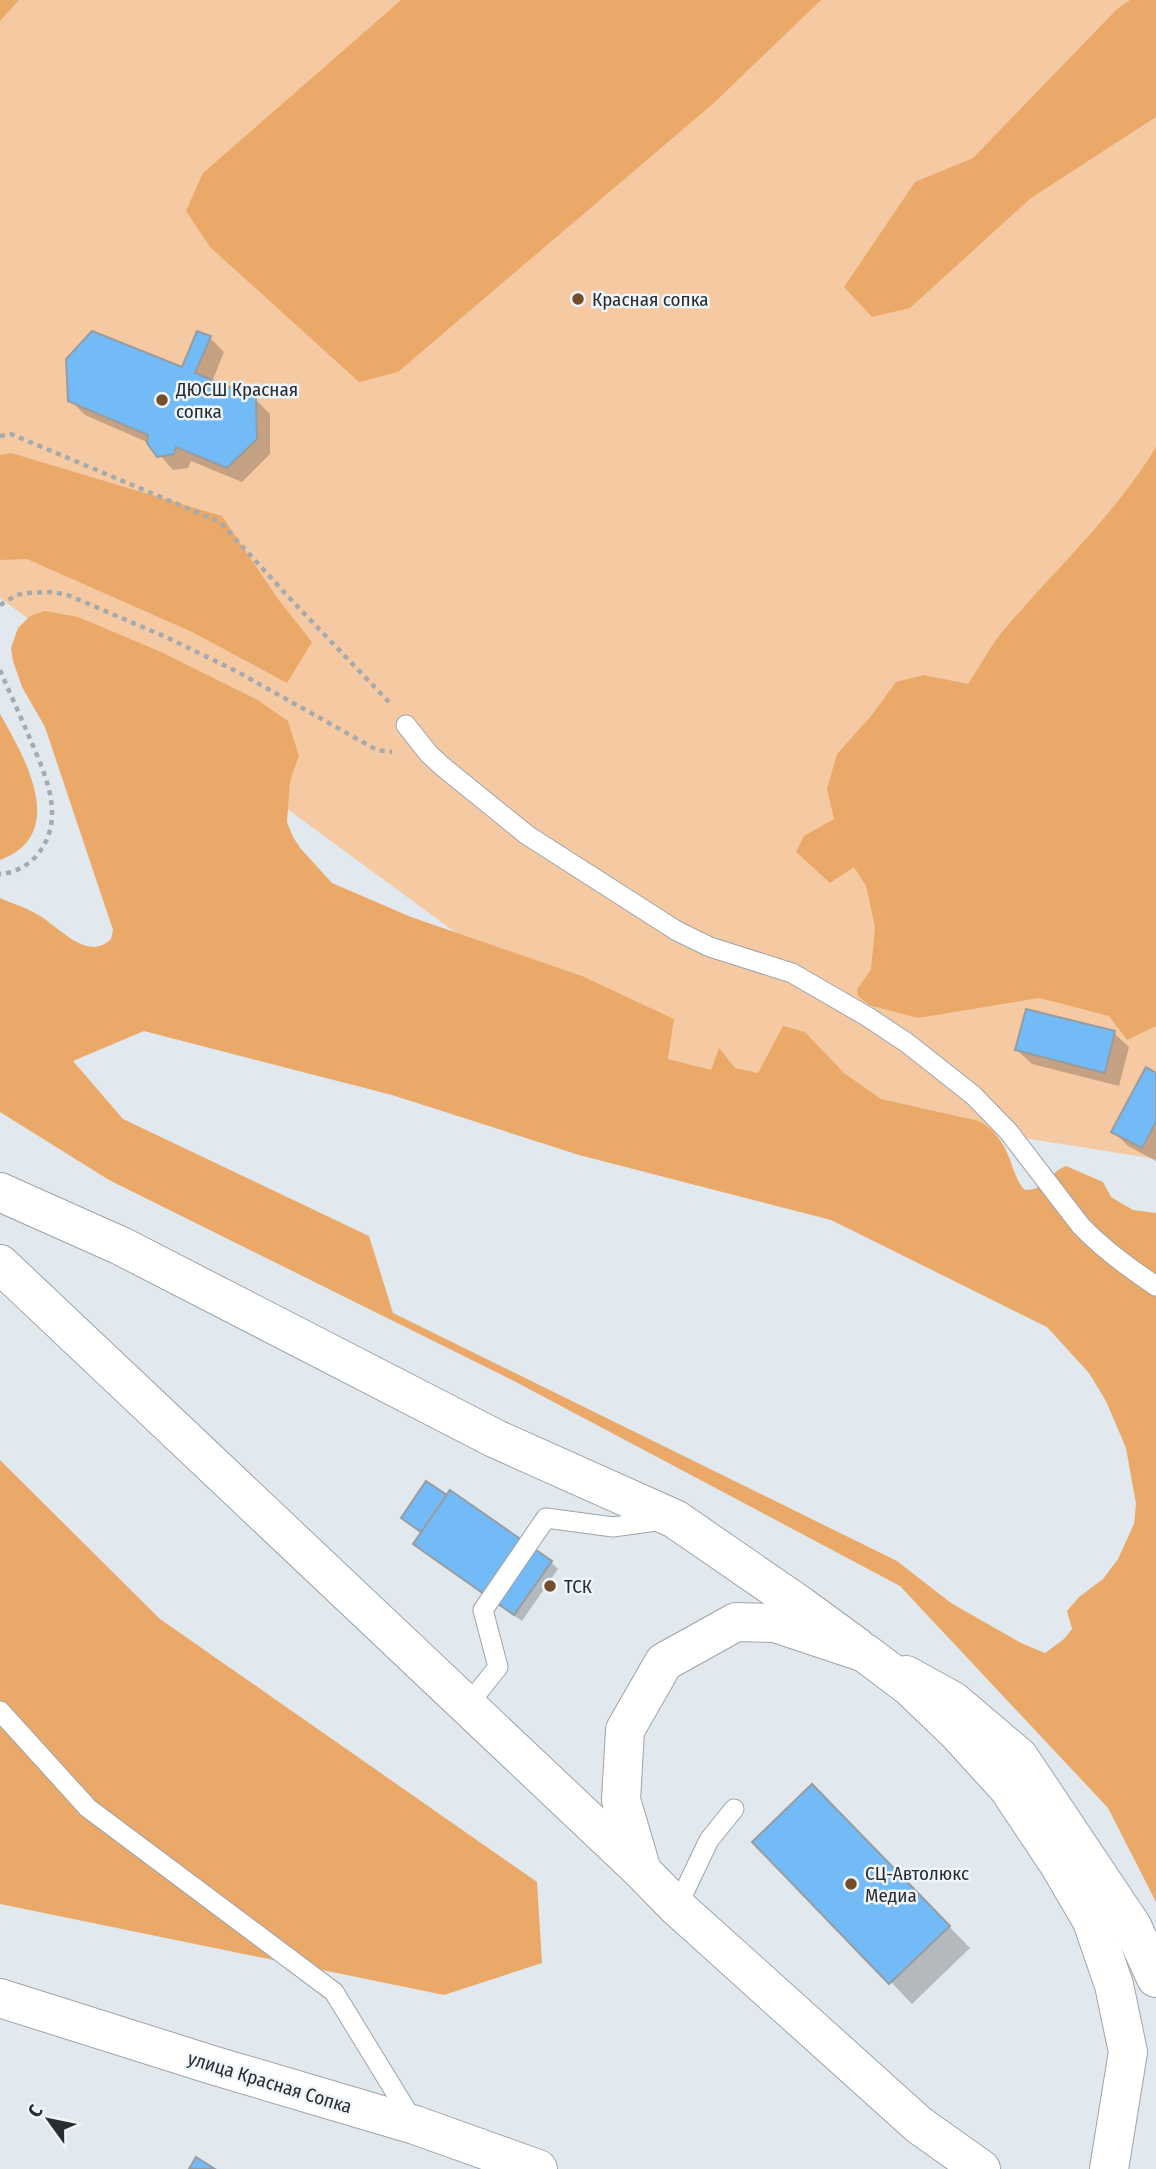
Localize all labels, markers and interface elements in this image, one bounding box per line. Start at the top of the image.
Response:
place label: Красная сопка [592,288,709,311]
marker: Красная сопка [570,291,586,307]
place label: ДЮСШ Красная сопка [175,378,298,423]
marker: ДЮСШ Красная сопка [154,392,170,408]
place label: ТСК [564,1575,592,1598]
marker: ТСК [542,1578,558,1594]
place label: СЦ-Автолюкс Медиа [865,1862,969,1907]
marker: СЦ-Автолюкс Медиа [843,1876,859,1892]
street label: улица Красная Сопка [185,2047,355,2118]
north arrow [14,2085,84,2155]
text: С [23,2101,48,2121]

